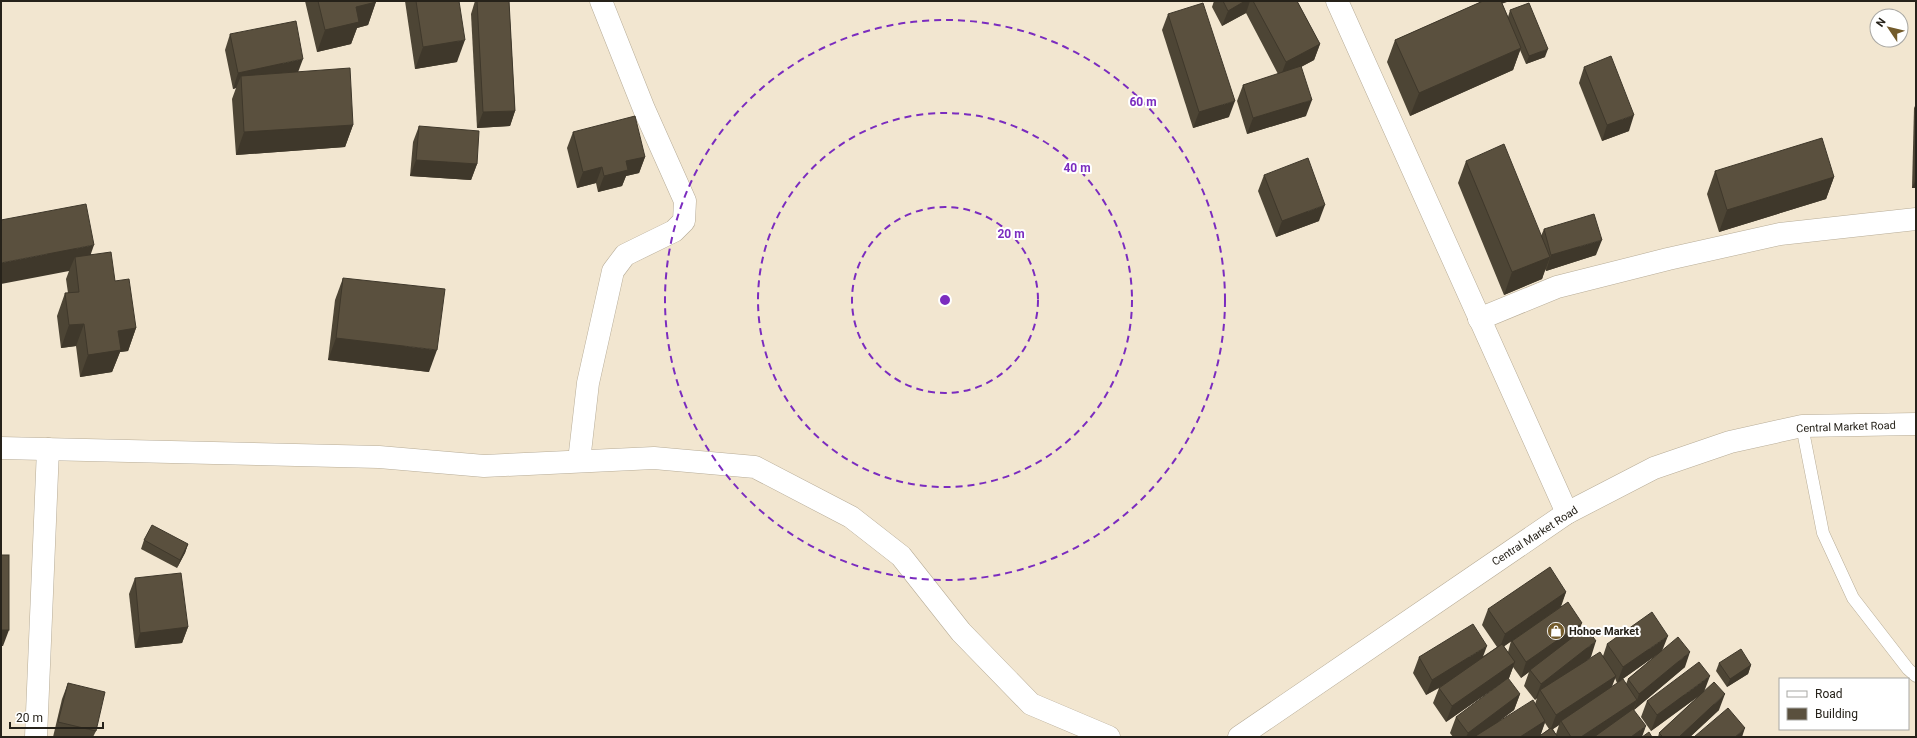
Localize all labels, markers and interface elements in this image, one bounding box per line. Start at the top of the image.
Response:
north arrow [1869,8,1909,48]
text: N [1874,15,1889,29]
text: 60 m [1129,95,1157,109]
text: 40 m [1063,161,1091,175]
text: 20 m [997,227,1025,241]
centre of rings [938,293,952,307]
street label: Central Market Road [1796,419,1896,435]
street label: Central Market Road [1490,503,1580,569]
shop icon: Hohoe Market [1546,621,1566,641]
place label: Hohoe Market [1569,625,1639,638]
legend [1779,678,1909,730]
text: Road [1815,687,1843,701]
scale bar [10,704,103,730]
text: Building [1815,707,1858,721]
text: 20 m [16,711,43,725]

